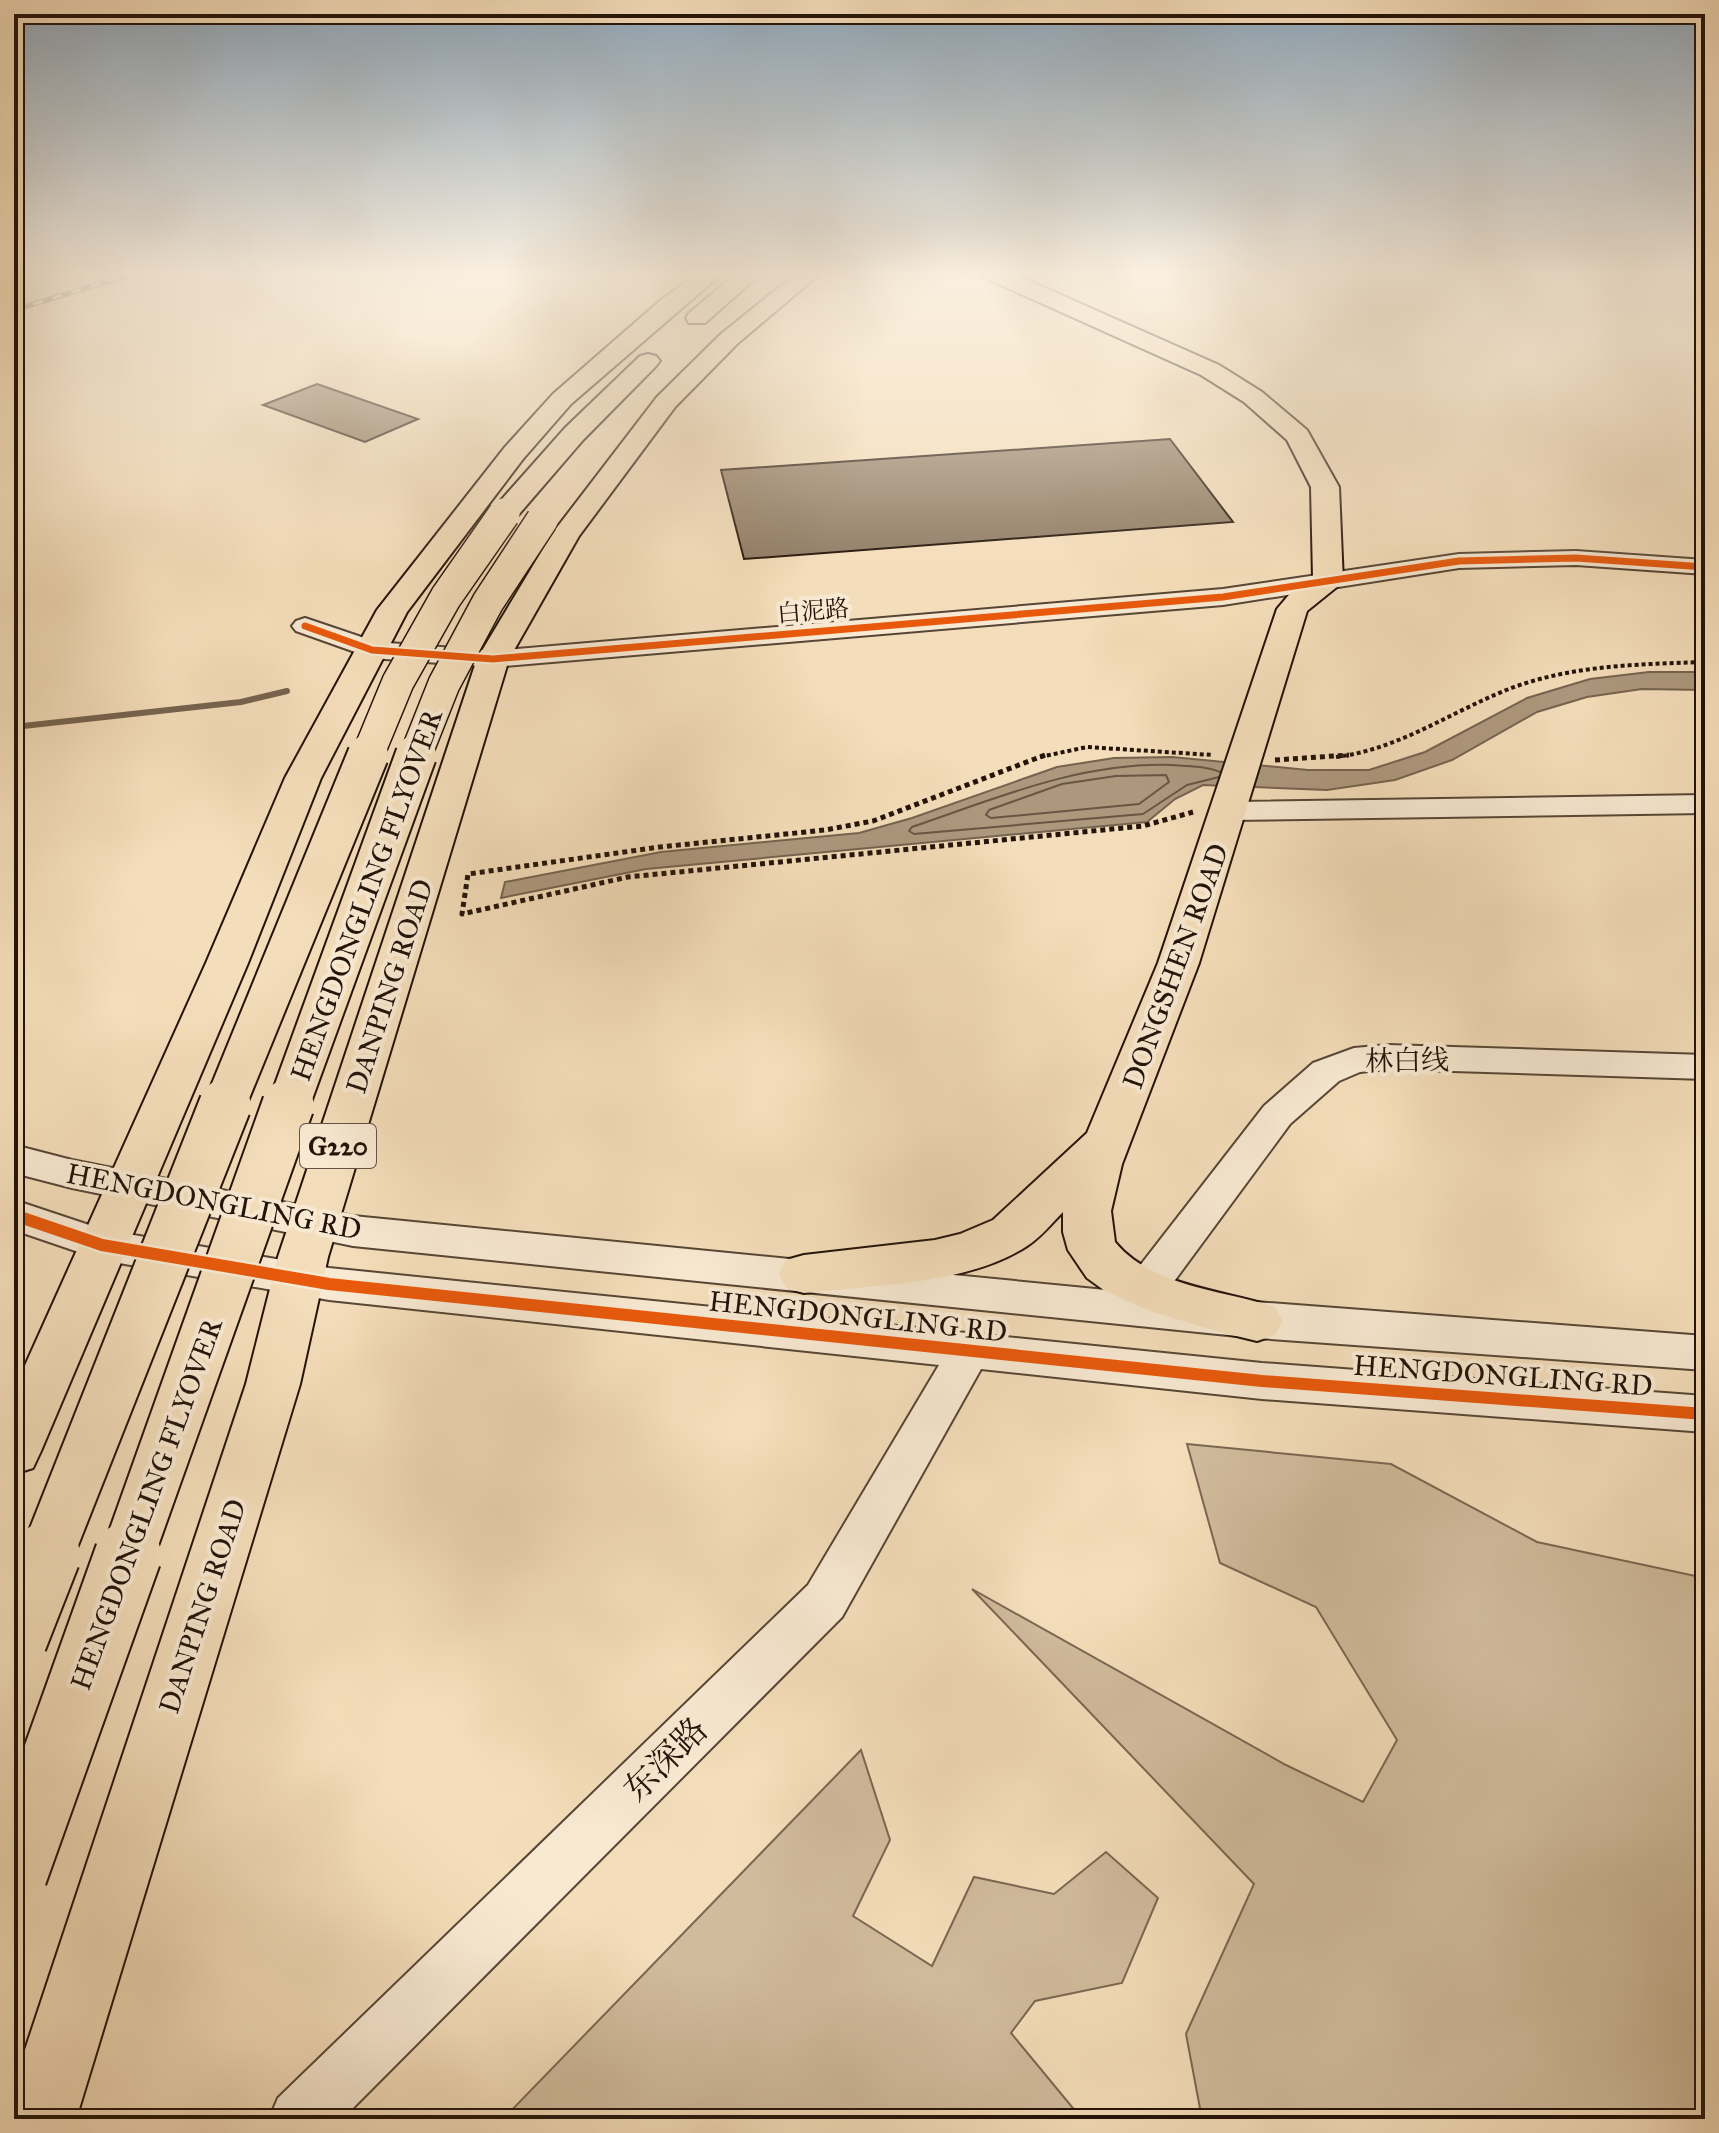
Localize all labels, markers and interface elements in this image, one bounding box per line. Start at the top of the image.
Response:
street label: 白泥路 [776,593,850,629]
street label: HENGDONGLING FLYOVER [283,703,451,1086]
street label: DONGSHEN ROAD [1115,839,1236,1093]
street label: DANPING ROAD [338,875,441,1098]
street label: 林白线 [1365,1042,1449,1079]
road number: G220 [300,1124,376,1168]
street label: HENGDONGLING RD [64,1156,364,1247]
street label: HENGDONGLING RD [707,1283,1009,1350]
street label: HENGDONGLING FLYOVER [63,1312,231,1695]
street label: HENGDONGLING RD [1352,1348,1654,1403]
street label: DANPING ROAD [151,1495,254,1718]
street label: 东深路 [615,1709,716,1810]

